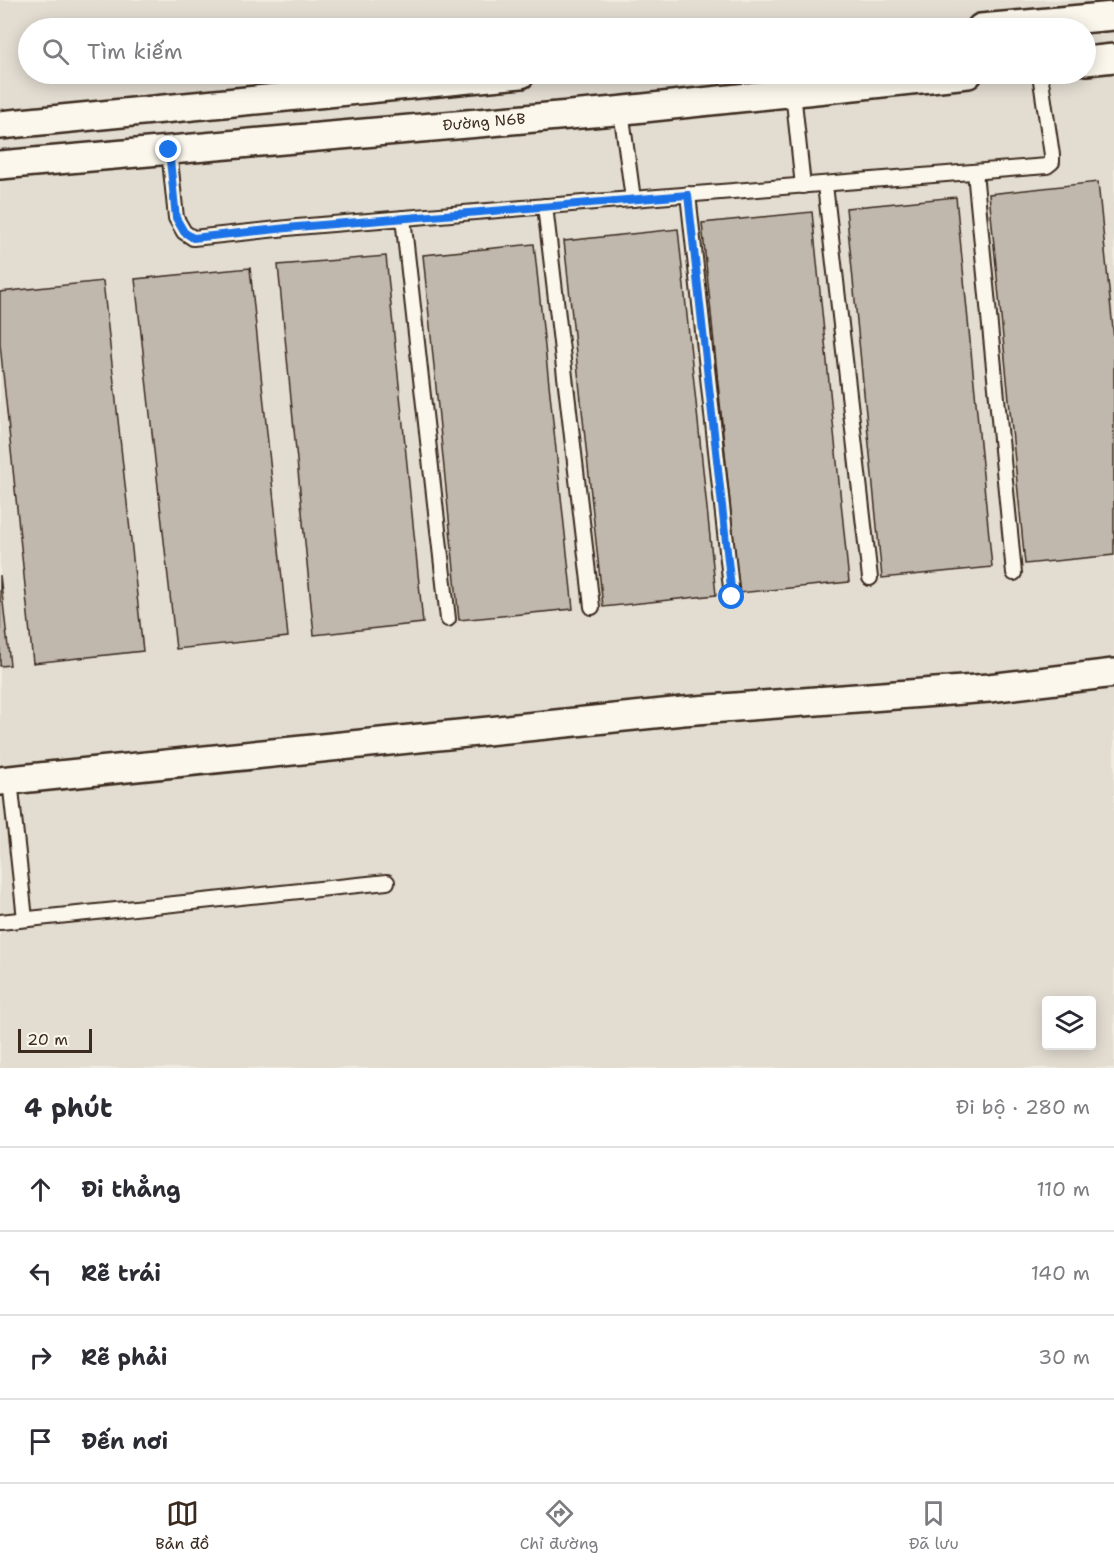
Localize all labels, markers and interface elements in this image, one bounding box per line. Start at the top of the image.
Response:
search box [18,18,1096,84]
icon: search [39,35,72,68]
text: Tìm kiếm [87,37,183,66]
street label: Đường N6B [442,108,526,136]
route end [155,136,181,162]
route start [718,583,744,609]
map controls [1042,996,1096,1050]
button: layers [1042,996,1096,1050]
scale bar [18,1026,92,1054]
text: 20 m [27,1029,68,1050]
text: 4 phút [24,1090,113,1125]
text: Đi bộ · 280 m [956,1094,1090,1120]
icon: ahead [24,1173,57,1206]
text: Đi thẳng [81,1175,181,1204]
text: 110 m [1036,1176,1090,1202]
icon: left [24,1257,57,1290]
text: Rẽ trái [81,1259,161,1288]
text: 140 m [1031,1260,1090,1286]
icon: right [24,1341,57,1374]
text: Rẽ phải [81,1343,167,1372]
text: 30 m [1038,1344,1090,1370]
icon: arrive [24,1425,57,1458]
text: Đến nơi [81,1427,168,1456]
tab: Bản đồ [155,1497,209,1554]
tab: Chỉ đường [520,1497,598,1554]
tab: Đã lưu [909,1497,959,1554]

